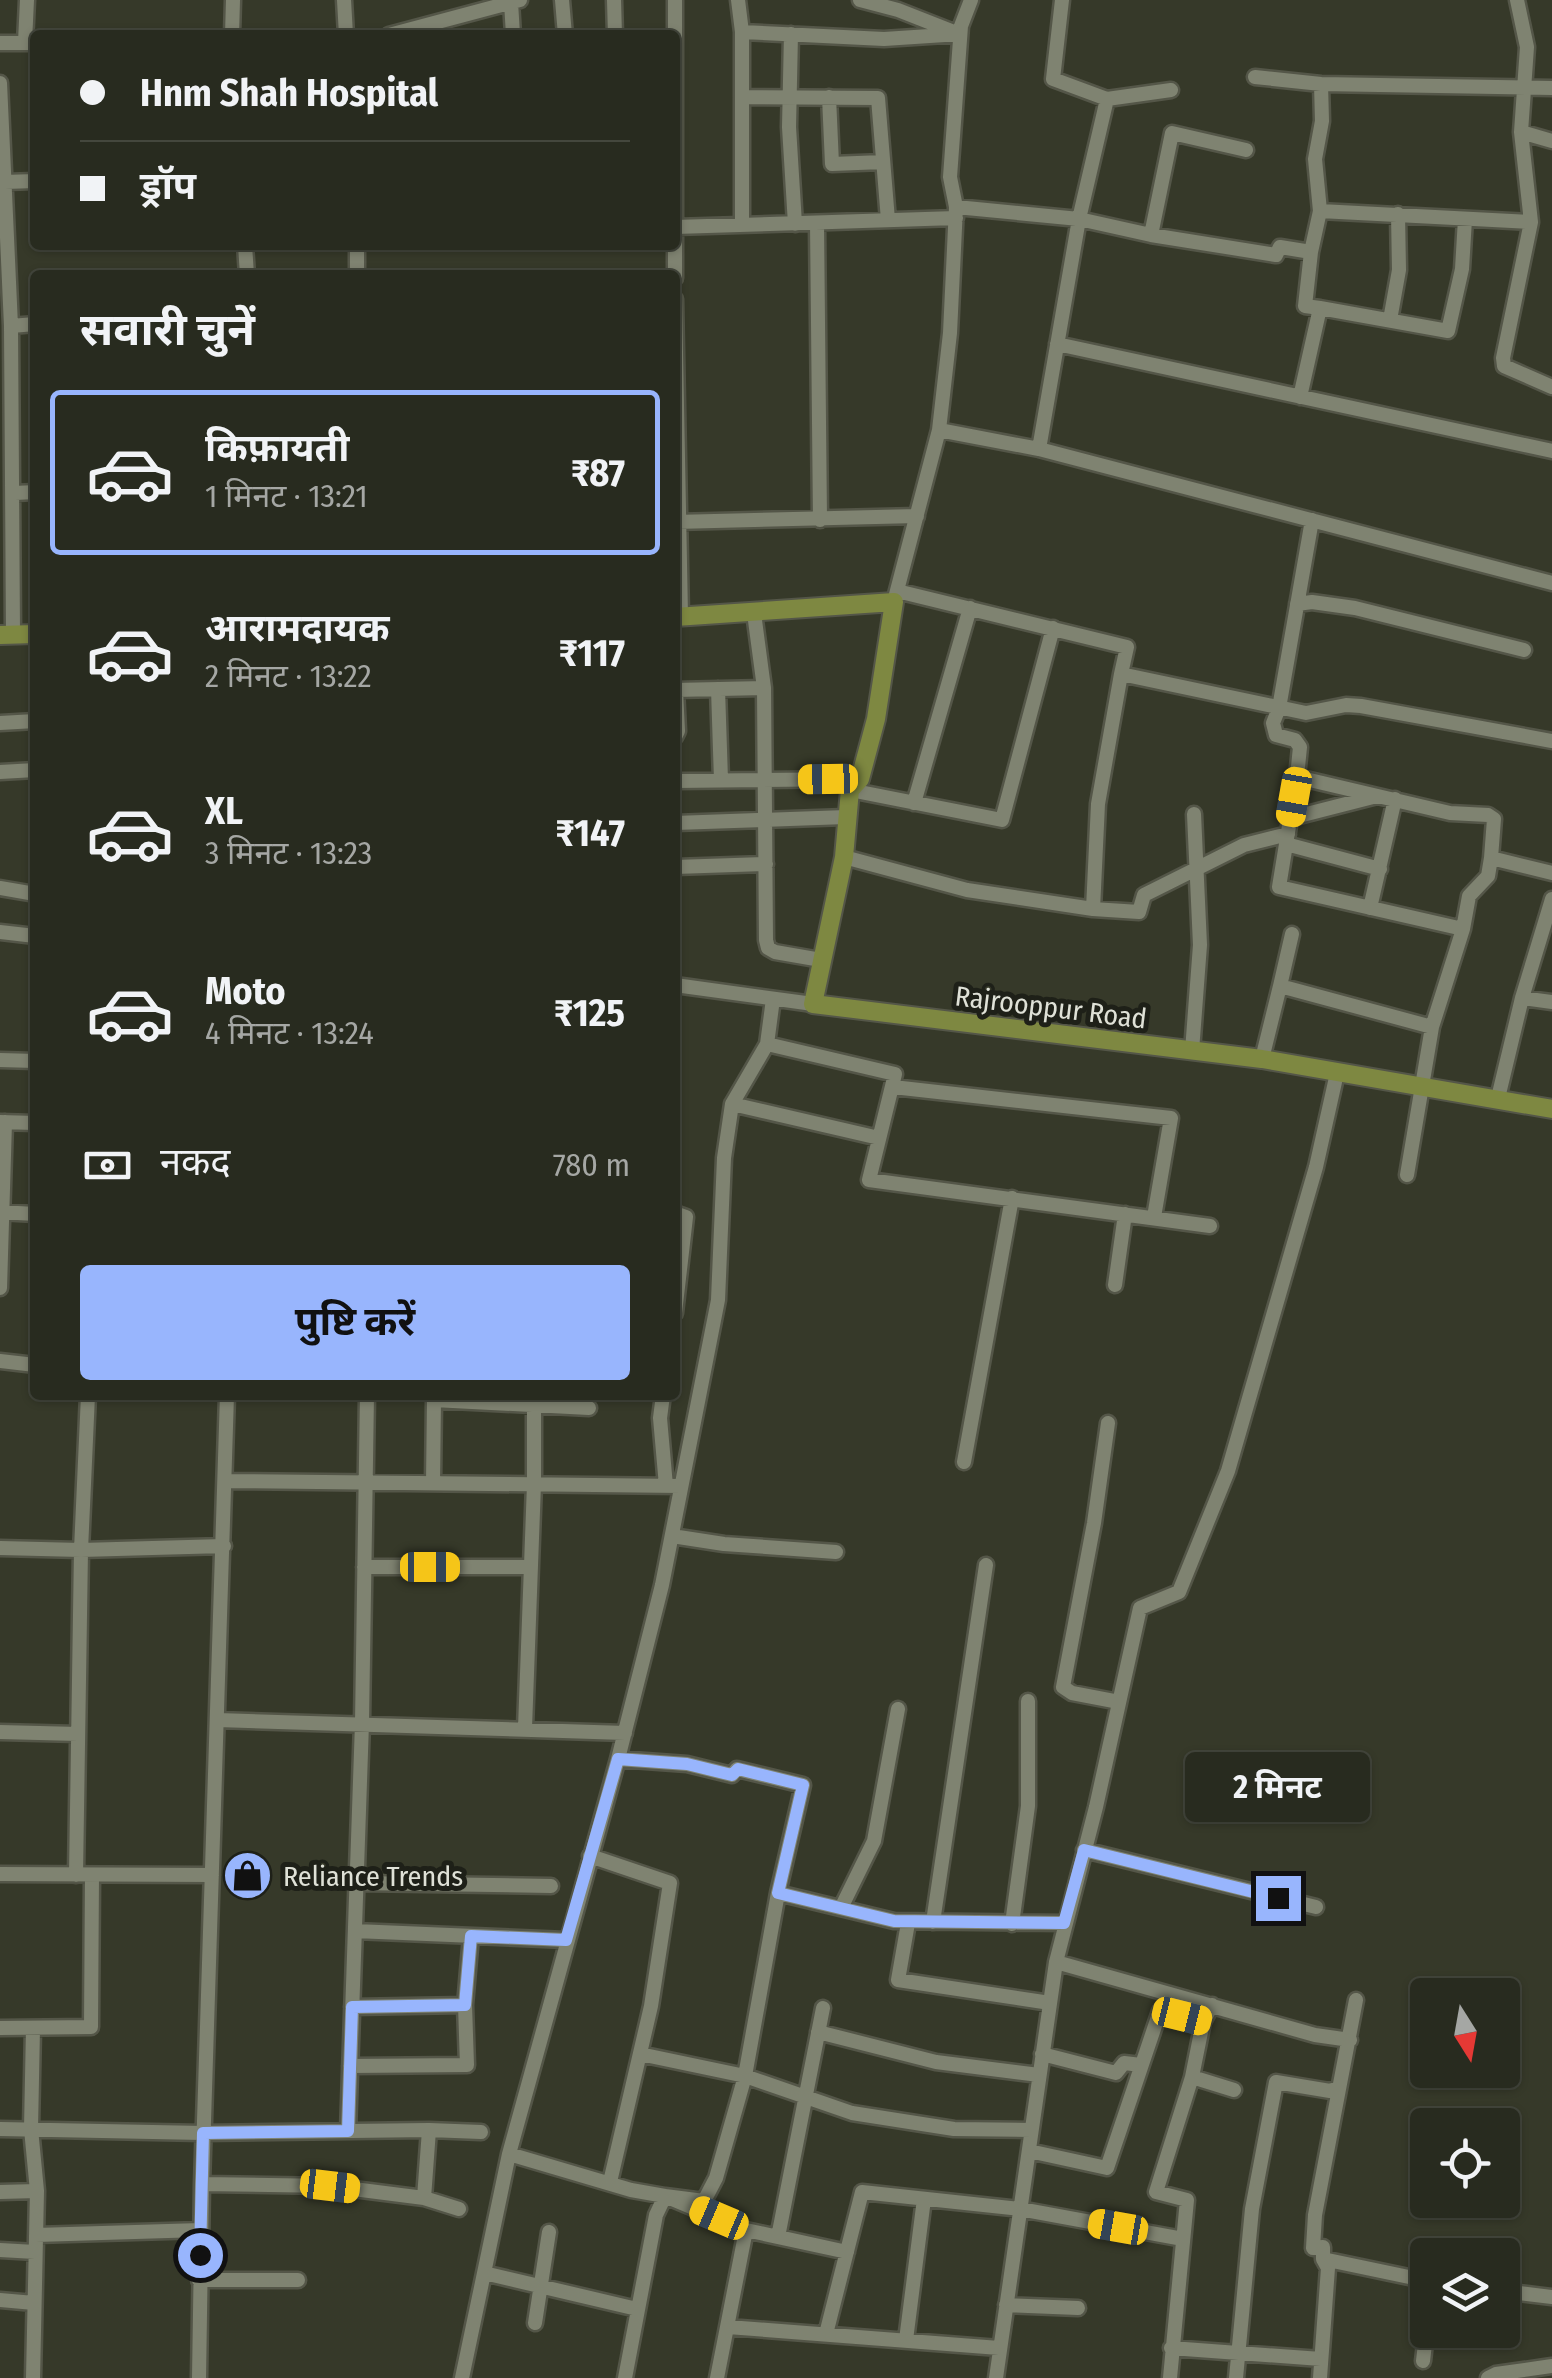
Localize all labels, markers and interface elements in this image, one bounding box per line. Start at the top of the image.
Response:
text: Hnm Shah Hospital [140,70,438,116]
text: ड्रॉप [140,163,196,209]
text: सवारी चुनें [80,303,255,357]
text: किफ़ायती [205,425,349,471]
icon: car [85,428,175,518]
text: ₹87 [571,450,625,496]
text: 1 मिनट · 13:21 [205,477,368,515]
text: आरामदायक [205,605,389,651]
icon: car [85,608,175,698]
text: ₹117 [559,630,625,676]
text: 2 मिनट · 13:22 [205,657,372,695]
car [798,763,858,795]
car [1274,765,1314,829]
icon: car [85,788,175,878]
text: XL [205,788,243,834]
text: ₹147 [555,810,625,856]
text: 3 मिनट · 13:23 [205,834,372,872]
icon: car [85,968,175,1058]
text: Moto [205,968,286,1014]
street label: Rajrooppur Road [953,979,1149,1036]
text: ₹125 [554,990,625,1036]
text: 4 मिनट · 13:24 [205,1014,374,1052]
icon: cash [80,1138,135,1193]
text: नकद [160,1139,230,1185]
text: 780 m [553,1146,630,1184]
button: पुष्टि करें [80,1265,630,1380]
car [400,1552,460,1582]
callout: 2 मिनट [1186,1753,1370,1823]
text: 2 मिनट [1233,1768,1322,1806]
shop icon: Reliance Trends [222,1850,274,1902]
place label: Reliance Trends [283,1860,463,1893]
route end [1256,1876,1301,1921]
north arrow [1410,1978,1520,2088]
map controls [1410,1978,1520,2348]
car [1149,1994,1215,2038]
button: locate [1410,2108,1520,2218]
car [298,2167,362,2205]
car [686,2192,752,2244]
car [1086,2207,1150,2247]
route start [178,2233,223,2278]
button: layers [1410,2238,1520,2348]

